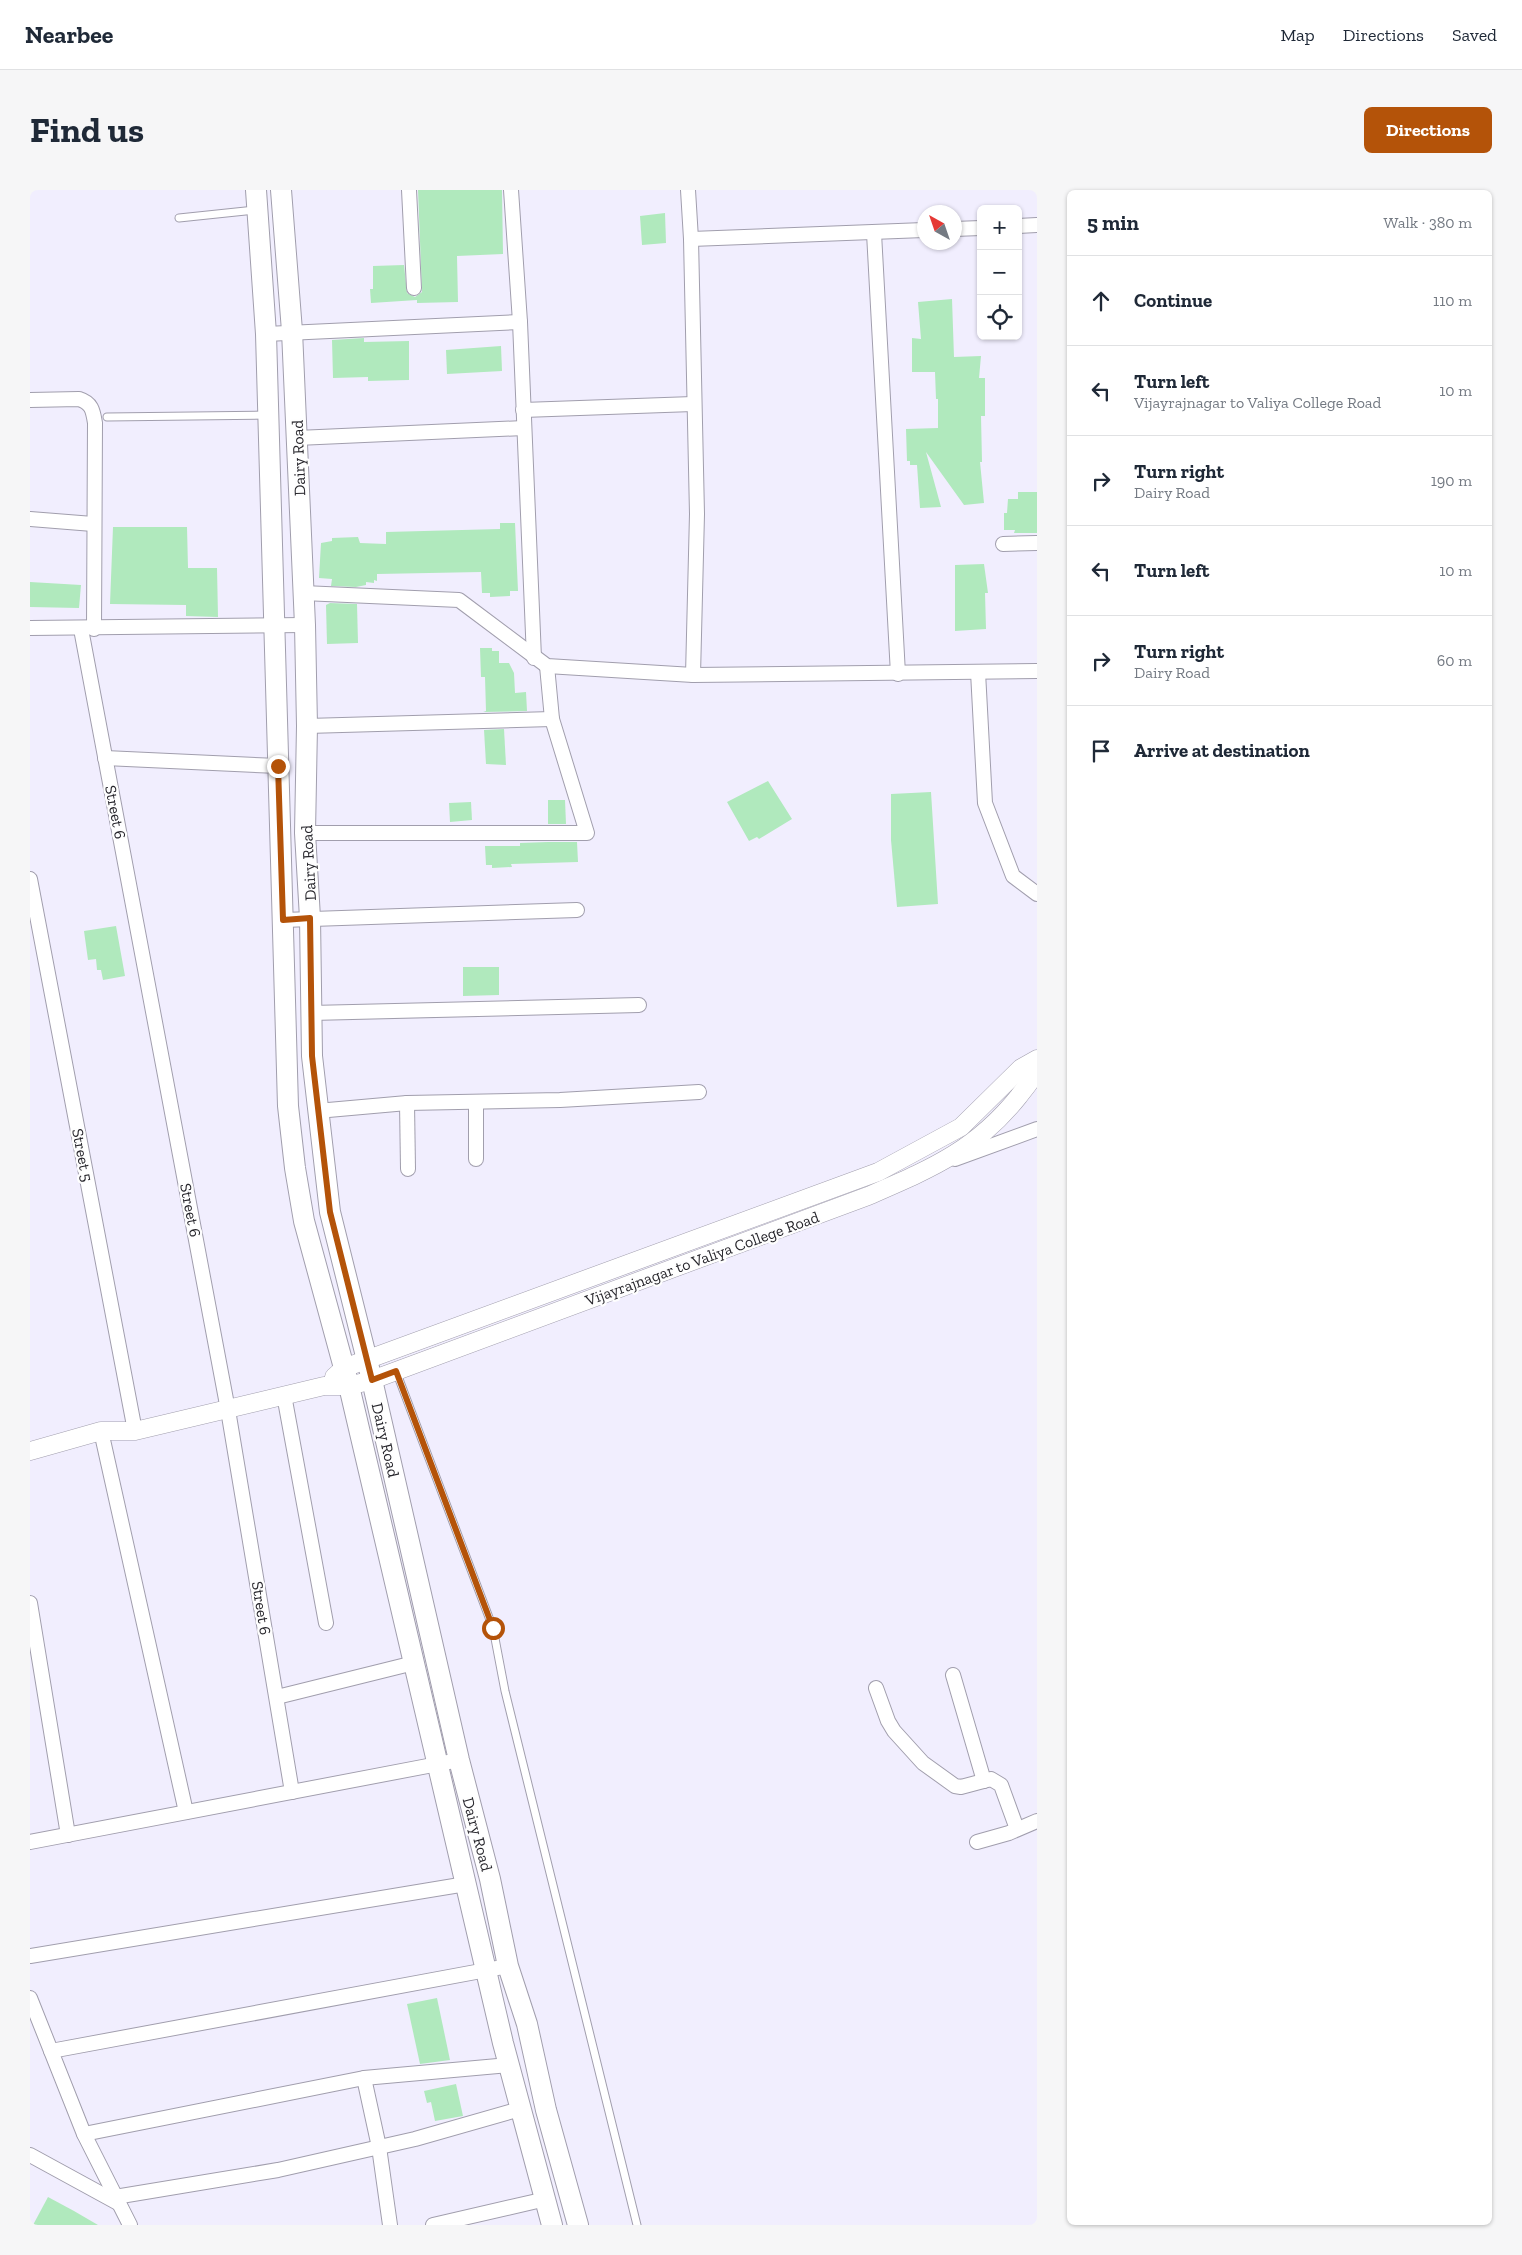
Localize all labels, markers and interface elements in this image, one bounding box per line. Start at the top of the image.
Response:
text: Nearbee [25,20,113,49]
text: Map [1280,24,1315,46]
text: Directions [1343,24,1424,46]
text: Saved [1452,24,1497,46]
button: Directions [1364,107,1492,153]
text: Find us [30,109,144,151]
north arrow [917,205,962,250]
map controls [977,205,1022,340]
button: + [977,205,1022,250]
text: 5 min [1087,210,1139,235]
text: Walk · 380 m [1384,213,1472,232]
button: − [977,250,1022,295]
icon: ahead [1087,287,1115,315]
text: Continue [1134,289,1212,312]
text: 110 m [1433,291,1472,310]
button: locate [977,295,1022,340]
text: Turn left [1134,370,1209,393]
icon: left [1087,377,1115,405]
text: 10 m [1439,381,1472,400]
text: Vijayrajnagar to Valiya College Road [1134,393,1381,412]
street label: Dairy Road [288,419,309,496]
text: Turn right [1134,460,1224,483]
icon: right [1087,467,1115,495]
text: 190 m [1431,471,1472,490]
text: Dairy Road [1134,483,1210,502]
icon: left [1087,557,1115,585]
text: Turn left [1134,559,1209,582]
text: 10 m [1439,561,1472,580]
text: Turn right [1134,640,1224,663]
icon: right [1087,647,1115,675]
text: 60 m [1437,651,1472,670]
text: Dairy Road [1134,663,1210,682]
icon: arrive [1087,737,1115,765]
text: Arrive at destination [1134,739,1310,762]
route end [267,755,290,778]
street label: Street 6 [101,784,130,841]
street label: Dairy Road [297,824,320,901]
street label: Street 5 [68,1127,97,1183]
street label: Street 6 [176,1182,205,1239]
street label: Vijayrajnagar to Valiya College Road [582,1207,822,1310]
street label: Dairy Road [368,1401,403,1479]
street label: Street 6 [248,1580,275,1636]
route start [482,1617,505,1640]
street label: Dairy Road [459,1795,497,1873]

